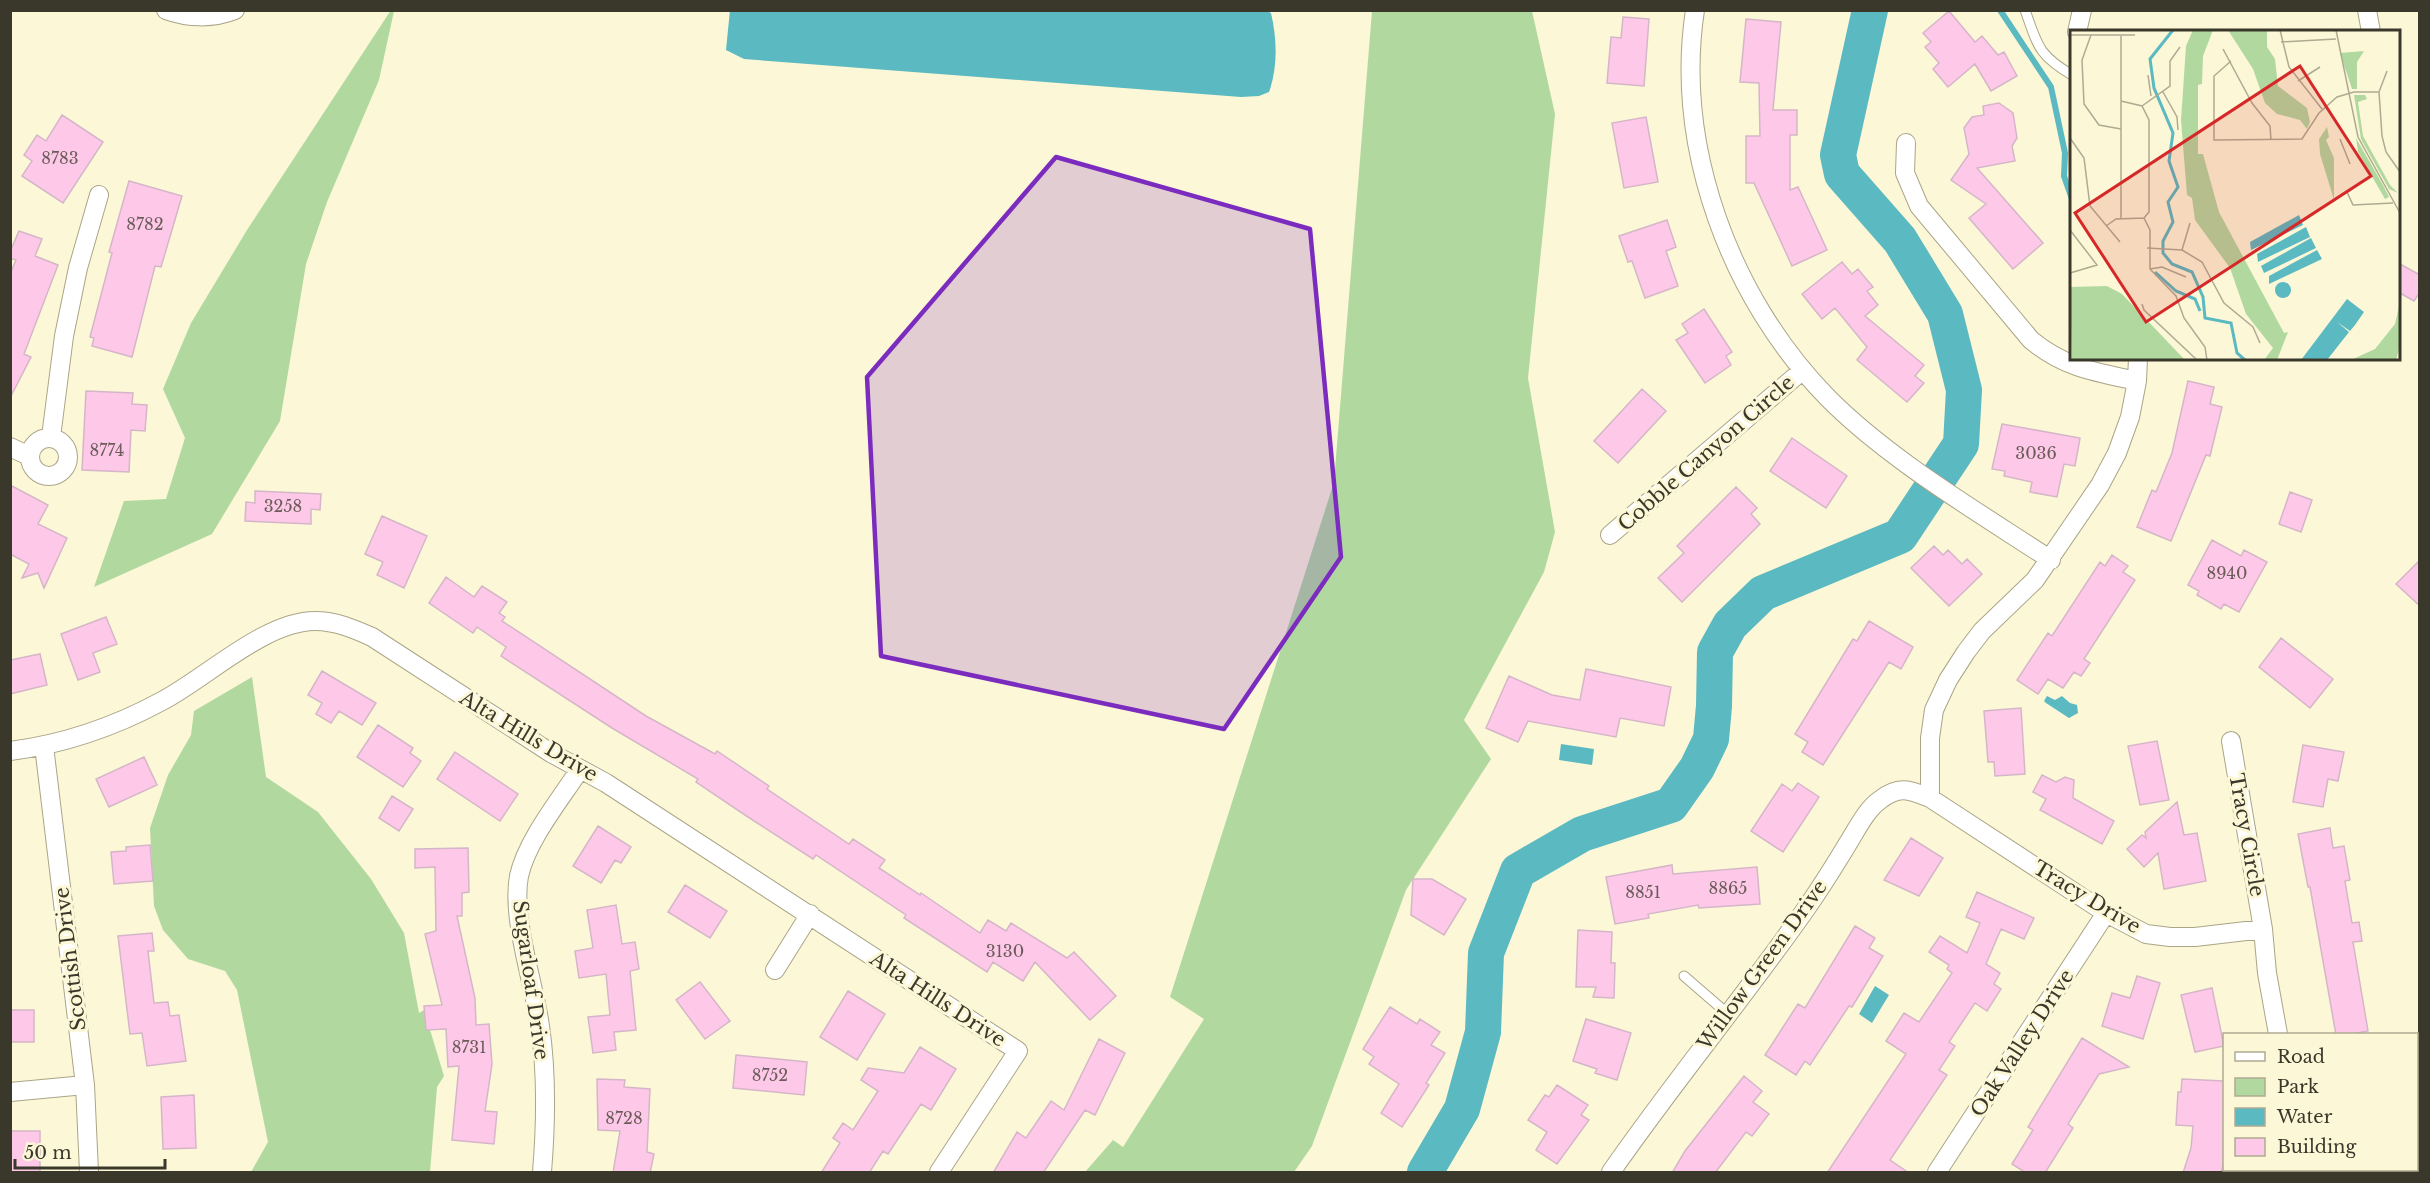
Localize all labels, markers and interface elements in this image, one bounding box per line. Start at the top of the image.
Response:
inset map [2070,30,2400,360]
house number: 8783 [41,148,79,168]
house number: 8782 [126,214,164,234]
street label: Cobble Canyon Circle [1613,370,1799,536]
house number: 8774 [90,440,124,460]
house number: 3036 [2015,443,2057,463]
house number: 3258 [264,496,302,516]
house number: 8940 [2207,563,2247,583]
street label: Alta Hills Drive [455,685,602,787]
street label: Tracy Circle [2224,771,2270,899]
street label: Tracy Drive [2029,856,2145,938]
street label: Willow Green Drive [1692,875,1832,1056]
house number: 8865 [1709,878,1747,898]
house number: 8851 [1625,882,1661,902]
street label: Scottish Drive [49,886,91,1032]
street label: Sugarloaf Drive [508,899,554,1061]
house number: 3130 [986,941,1024,961]
street label: Alta Hills Drive [865,946,1010,1052]
street label: Oak Valley Drive [1965,965,2079,1121]
legend [2223,1033,2418,1171]
house number: 8731 [452,1037,486,1057]
text: Road [2277,1046,2325,1068]
house number: 8752 [752,1065,788,1085]
text: Park [2277,1076,2319,1098]
text: Water [2276,1106,2333,1128]
house number: 8728 [605,1108,643,1128]
scale bar [15,1132,165,1170]
text: Building [2277,1136,2356,1158]
text: 50 m [24,1142,72,1164]

